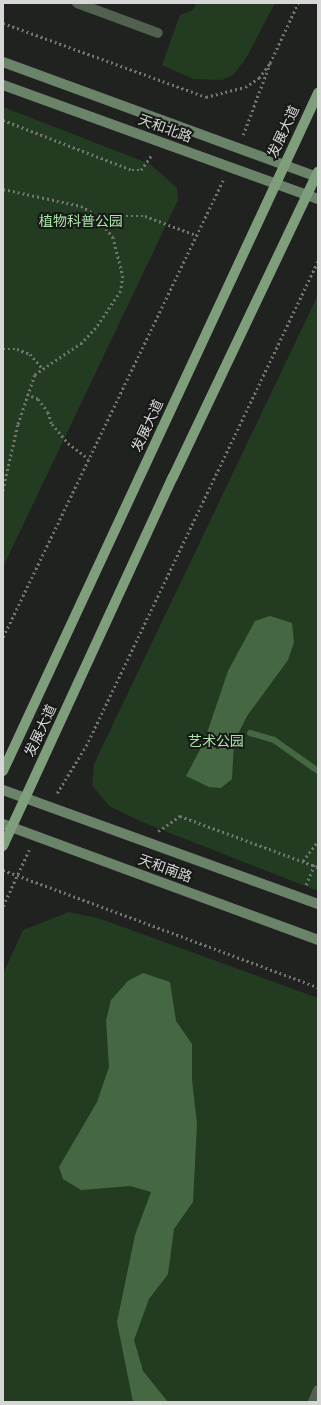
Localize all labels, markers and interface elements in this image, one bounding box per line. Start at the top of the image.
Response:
street label: 发展大道 [265,103,303,161]
street label: 天和北路 [136,112,194,146]
park label: 植物科普公园 [39,214,123,230]
street label: 发展大道 [129,397,167,455]
street label: 发展大道 [22,702,60,760]
park label: 艺术公园 [188,734,244,750]
street label: 天和南路 [136,852,194,886]

